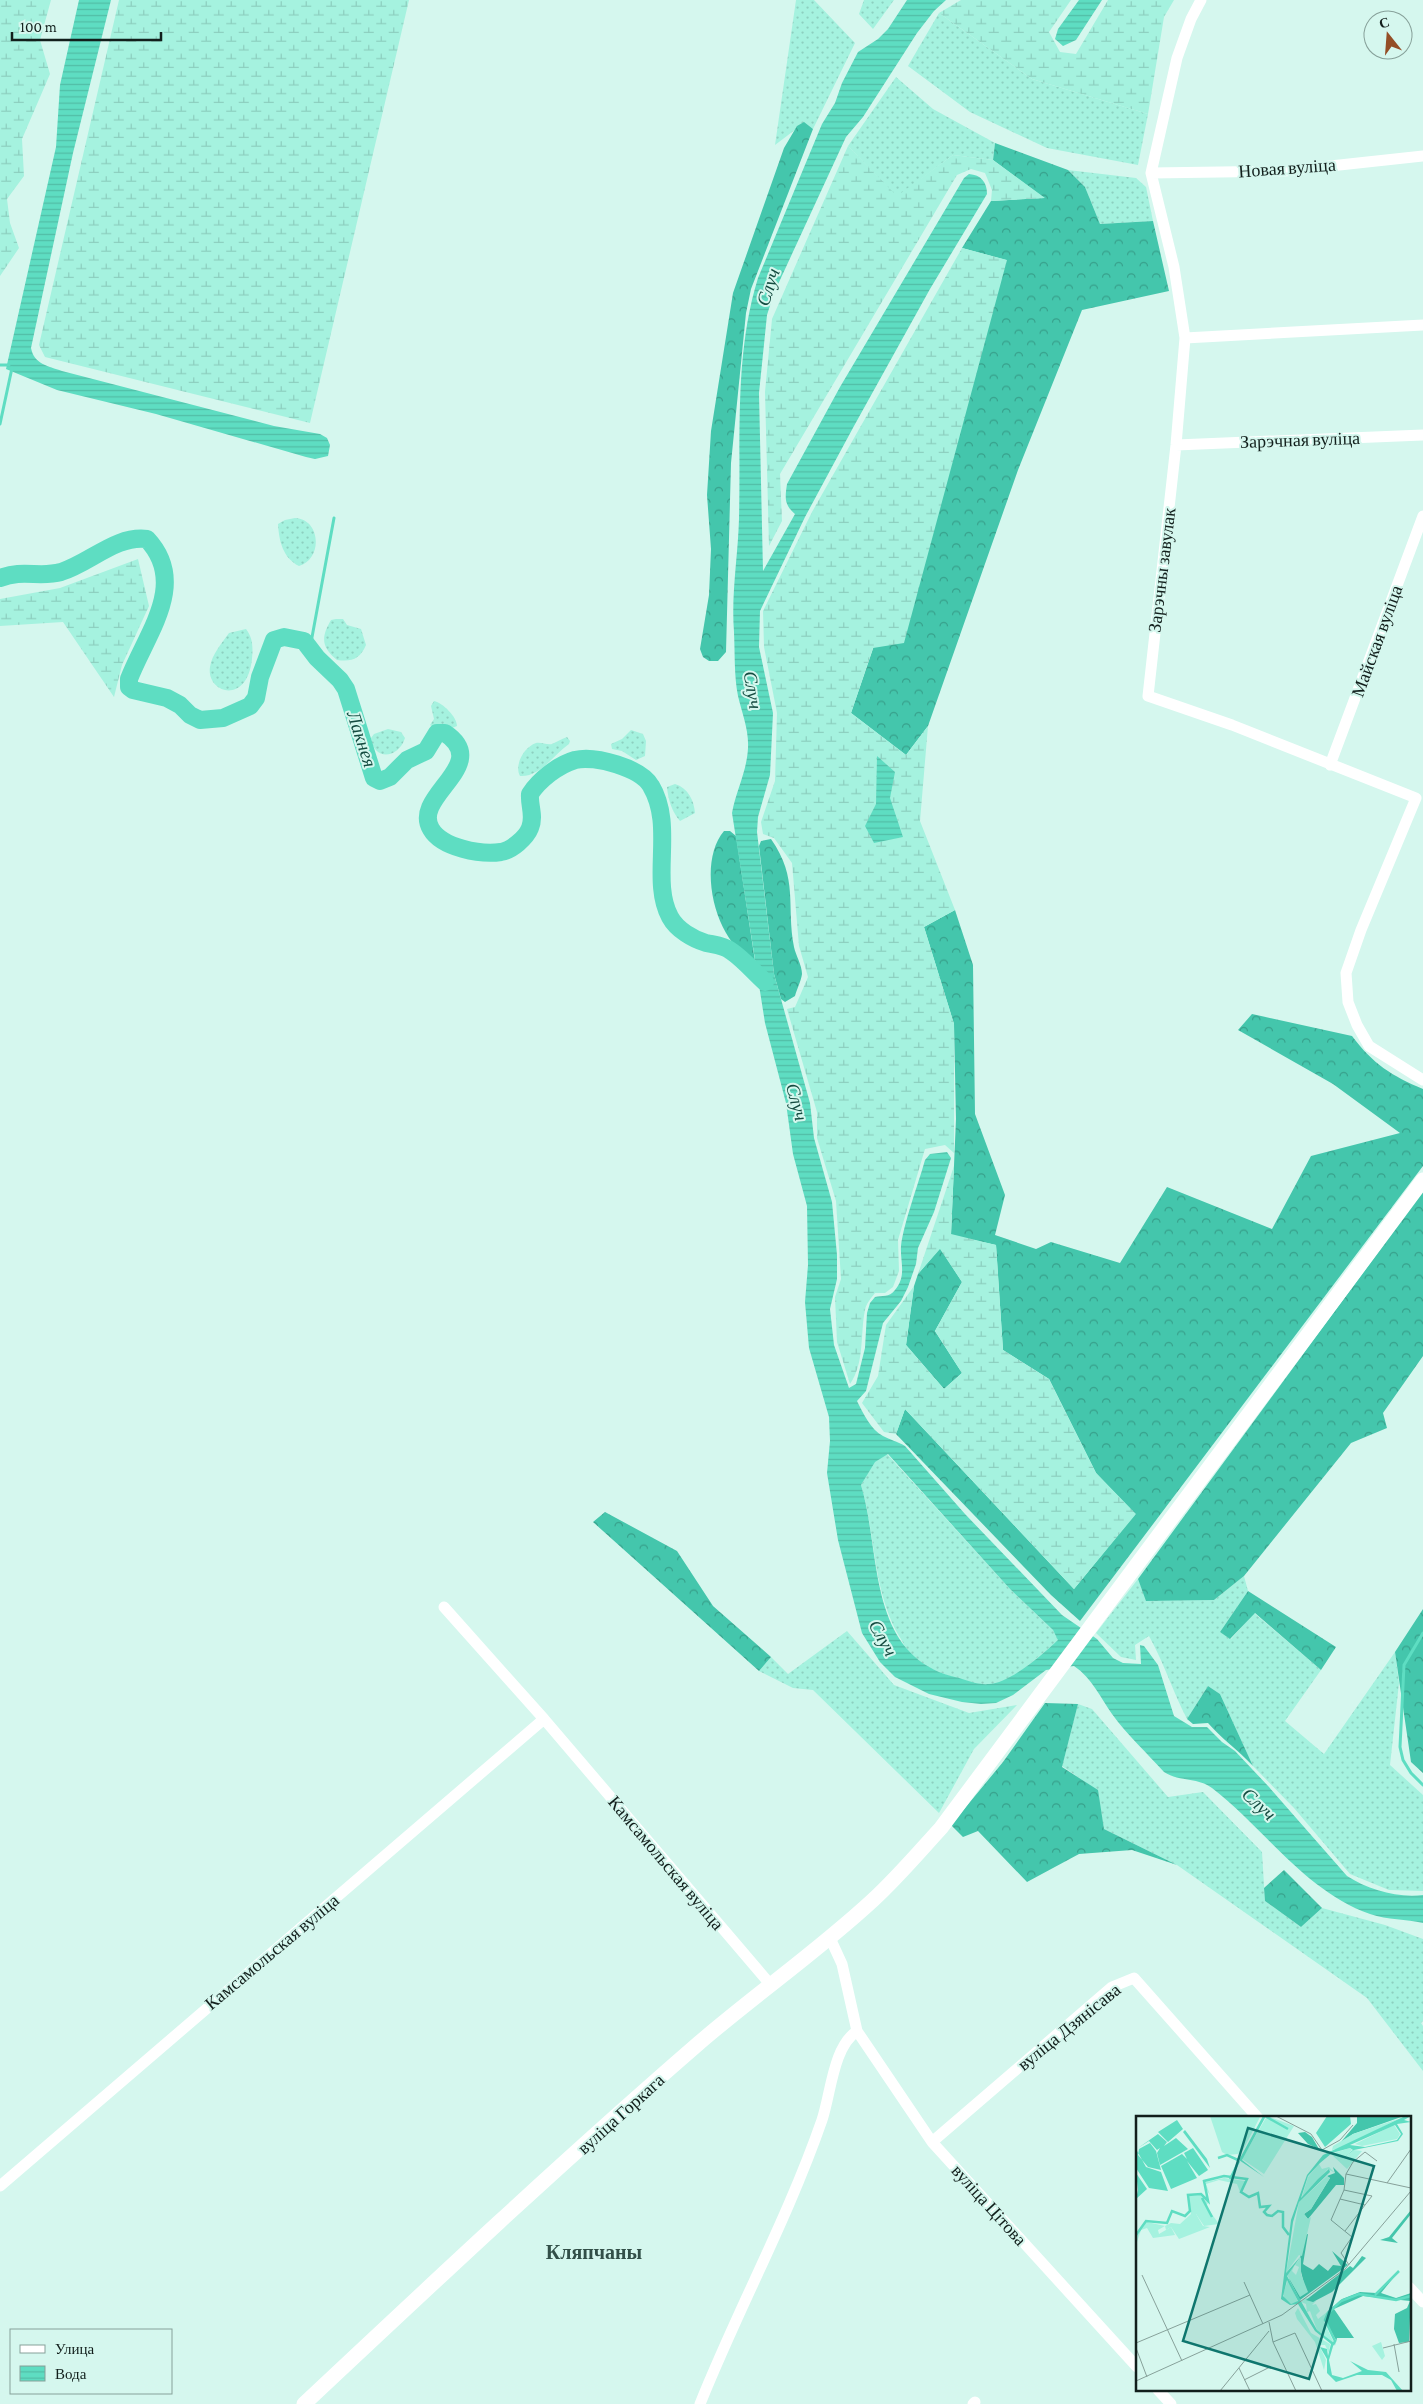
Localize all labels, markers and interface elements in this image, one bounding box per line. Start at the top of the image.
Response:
scale bar [12,10,161,42]
north arrow [1363,10,1413,60]
text: С [1377,13,1391,32]
text: 100 m [20,19,57,35]
street label: Новая вуліца [1238,155,1336,181]
water label: Случ [752,266,784,308]
street label: Зарэчная вуліца [1240,428,1360,452]
street label: Зарэчны завулак [1144,506,1180,633]
street label: Майская вуліца [1348,582,1406,700]
water label: Случ [740,669,766,711]
water label: Лакнея [343,707,381,770]
water label: Случ [782,1081,812,1123]
water label: Случ [865,1616,901,1660]
water label: Случ [1238,1783,1280,1825]
street label: Камсамольская вуліца [604,1792,728,1934]
street label: Камсамольская вуліца [201,1890,343,2014]
street label: вуліца Дзянісава [1014,1979,1124,2075]
street label: вуліца Горкага [574,2070,668,2158]
inset map [1136,2116,1410,2392]
street label: вуліца Цітова [947,2160,1031,2250]
district label: Кляпчаны [546,2241,643,2263]
legend [10,2329,172,2394]
text: Улица [55,2341,94,2357]
text: Вода [55,2366,87,2382]

